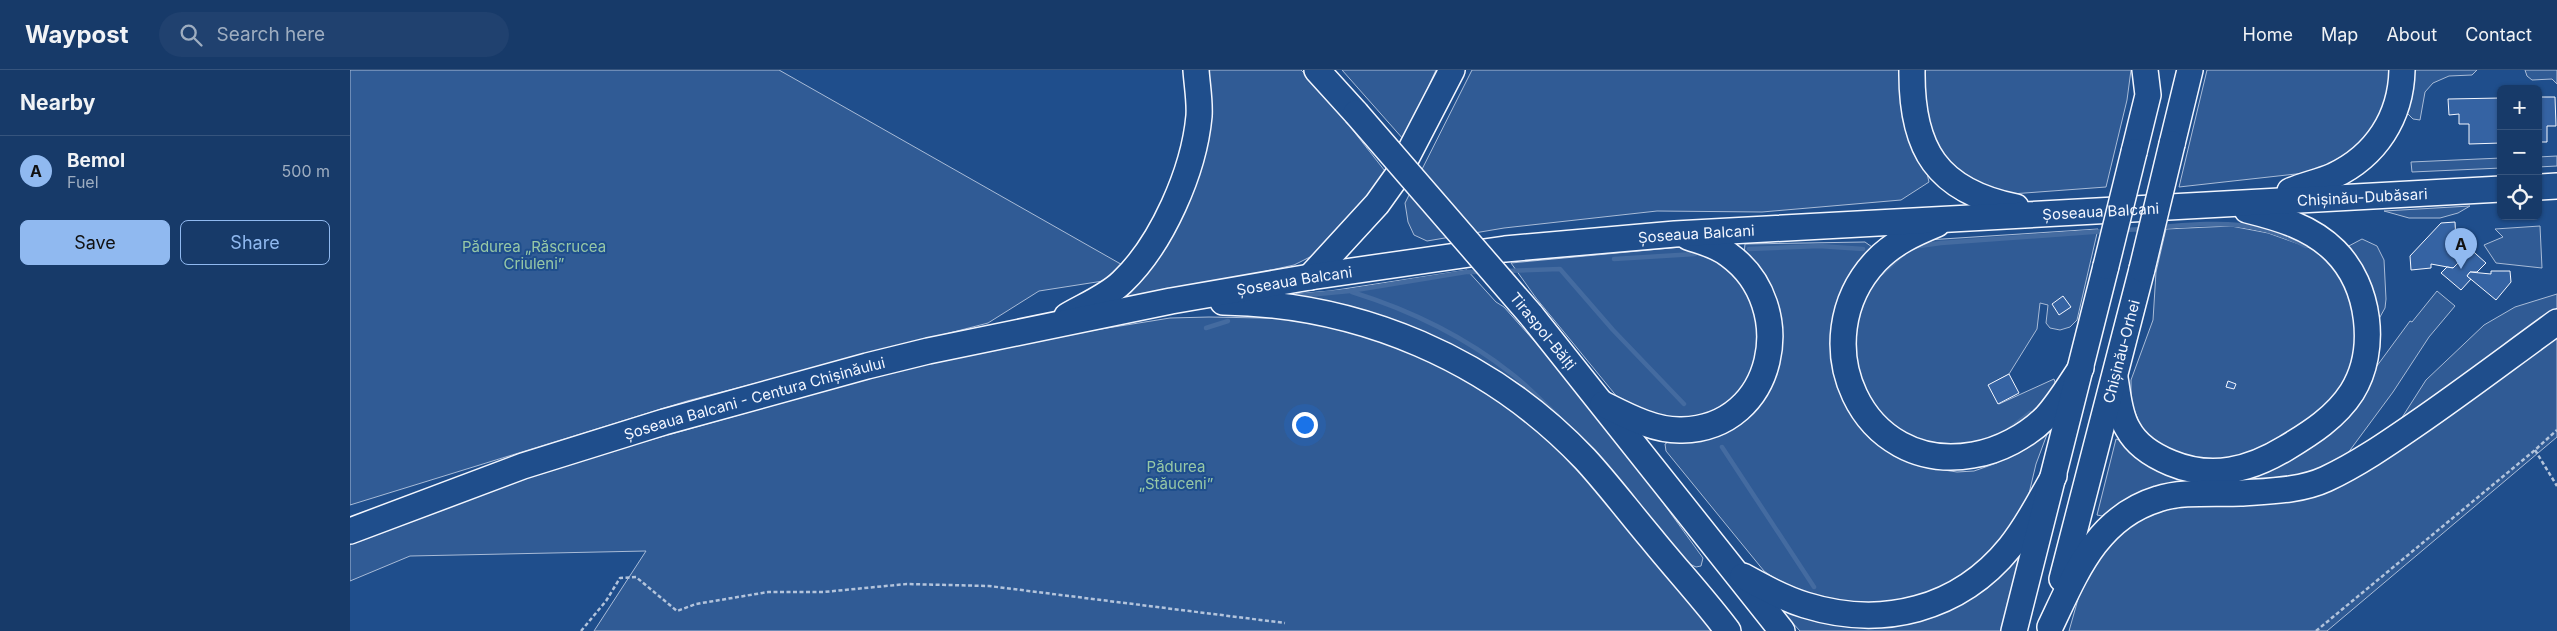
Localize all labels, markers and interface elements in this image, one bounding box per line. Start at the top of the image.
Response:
search box [159,12,509,57]
text: Waypost [25,20,129,49]
icon: search [177,21,205,49]
text: Search here [217,23,325,46]
text: Home [2243,24,2293,45]
text: Map [2321,24,2358,45]
text: About [2386,24,2437,45]
text: Contact [2465,24,2532,45]
map controls [2497,85,2542,220]
button: + [2497,85,2542,130]
text: Nearby [20,90,95,115]
button: − [2497,130,2542,175]
text: Bemol [67,149,125,172]
text: A [30,161,42,181]
text: 500 m [282,161,330,181]
text: Fuel [67,172,99,192]
button: locate [2497,175,2542,220]
street label: Chișinău-Dubăsari [2296,184,2428,210]
street label: Șoseaua Balcani [2042,198,2160,223]
button: Save [20,220,170,265]
button: Share [180,220,330,265]
street label: Șoseaua Balcani [1637,220,1755,247]
pin: A [2445,228,2477,269]
park label: Pădurea „Răscrucea Criuleni” [462,237,606,273]
street label: Șoseaua Balcani [1235,262,1353,299]
street label: Tiraspol-Bălți [1506,288,1580,374]
street label: Chișinău-Orhei [2098,298,2143,405]
street label: Șoseaua Balcani - Centura Chișinăului [621,352,887,444]
your location [1292,412,1318,438]
park label: Pădurea „Stăuceni” [1139,457,1214,493]

